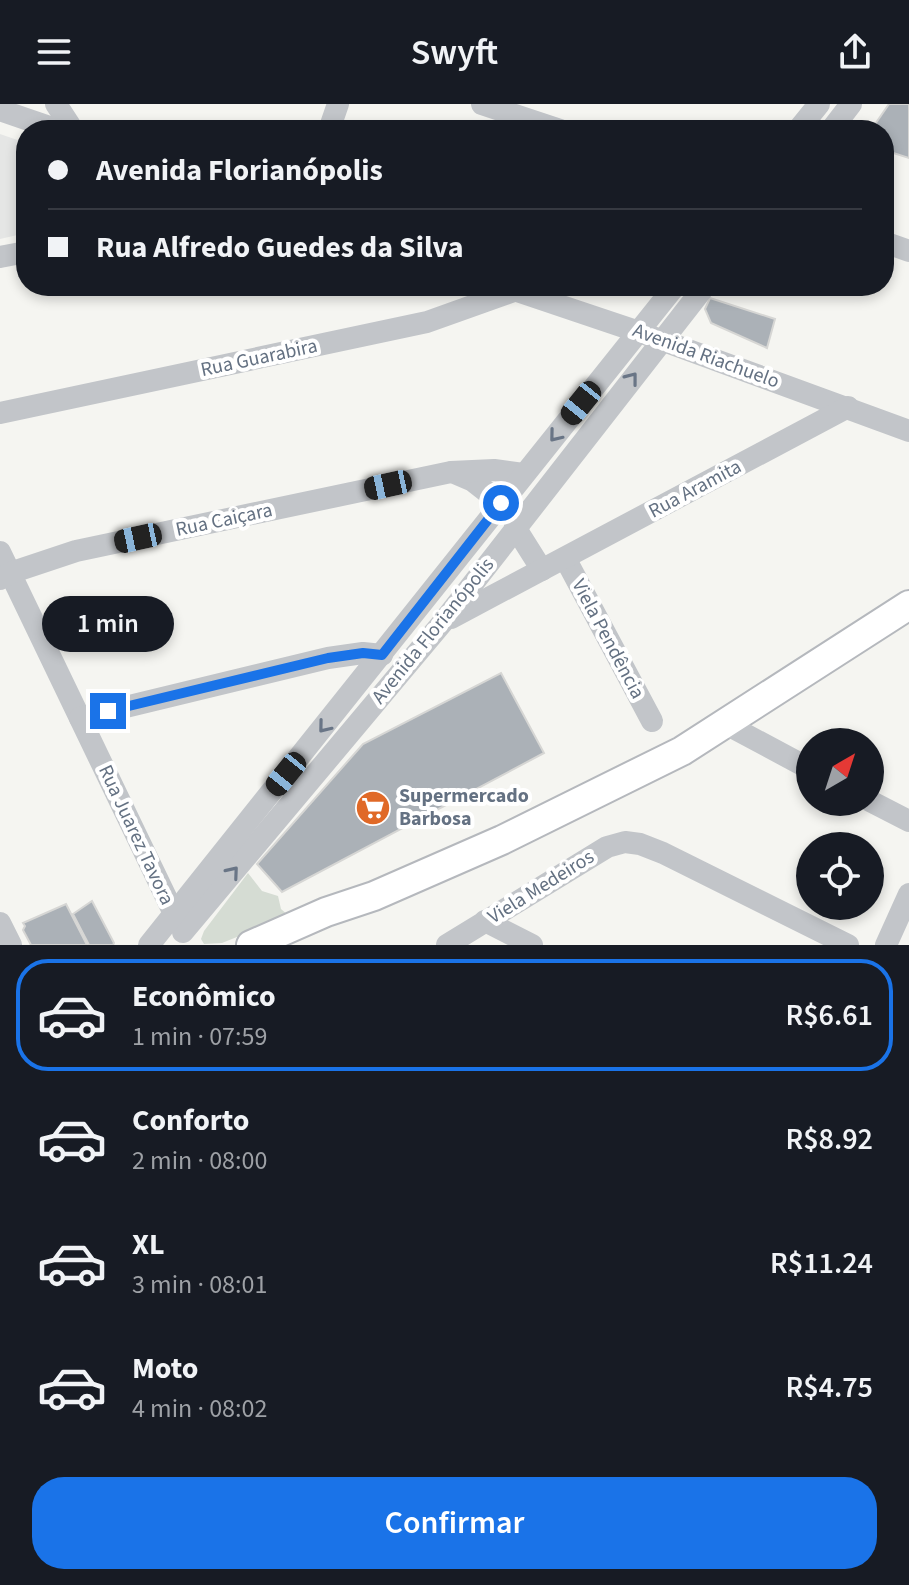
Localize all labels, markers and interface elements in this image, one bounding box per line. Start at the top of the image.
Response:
text: Swyft [411,27,498,78]
icon: menu [32,30,76,74]
icon: share [833,30,877,74]
text: Avenida Florianópolis [96,149,383,192]
text: Rua Alfredo Guedes da Silva [96,226,463,269]
street label: Avenida Riachuelo [629,316,783,396]
street label: Rua Guarabira [198,332,320,384]
one-way arrow [622,373,637,387]
car [557,377,605,429]
one-way arrow [550,427,564,442]
street label: Rua Aramita [644,453,746,525]
car [362,468,414,502]
route start [483,485,519,521]
street label: Rua Caiçara [173,496,275,544]
car [112,521,164,555]
street label: Avenida Florianópolis [365,552,501,710]
street label: Viela Pendência [565,574,651,704]
callout: 1 min [42,595,174,651]
text: 1 min [77,605,139,642]
route end [90,693,126,729]
one-way arrow [319,718,333,733]
north arrow [796,728,884,816]
map controls [796,728,884,920]
car [262,748,310,800]
street label: Rua Juarez Tavora [91,760,181,910]
place label: Supermercado Barbosa [399,782,529,833]
supermarket icon: Supermercado Barbosa [354,789,392,827]
button: locate [796,832,884,920]
street label: Viela Medeiros [482,843,600,931]
one-way arrow [223,867,238,882]
text: Econômico [132,975,276,1018]
icon: car [36,979,108,1051]
text: R$6.61 [785,994,873,1037]
text: 1 min · 07:59 [132,1018,267,1055]
text: Conforto [132,1099,249,1142]
icon: car [36,1103,108,1175]
text: R$8.92 [785,1118,873,1161]
text: 2 min · 08:00 [132,1142,267,1179]
text: XL [132,1223,165,1266]
icon: car [36,1227,108,1299]
text: R$11.24 [770,1242,873,1285]
text: 3 min · 08:01 [132,1266,267,1303]
text: Moto [132,1347,198,1390]
icon: car [36,1351,108,1423]
text: R$4.75 [785,1366,873,1409]
text: 4 min · 08:02 [132,1390,267,1427]
button: Confirmar [32,1477,877,1569]

